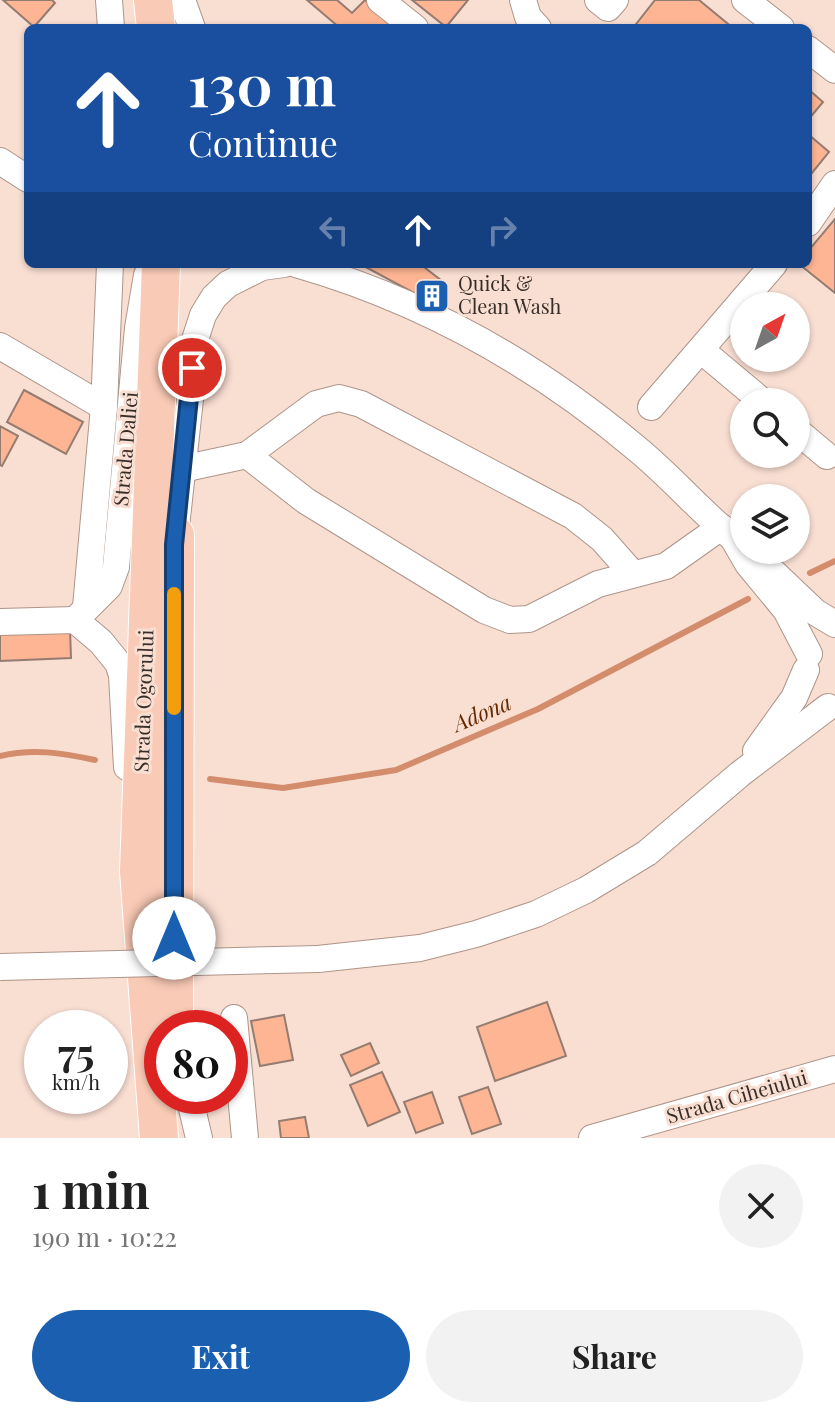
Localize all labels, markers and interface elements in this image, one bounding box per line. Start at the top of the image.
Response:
text: 130 m [188,46,336,121]
icon: ahead [56,56,160,160]
text: Continue [188,118,338,166]
icon: left [312,208,356,252]
icon: ahead [396,208,440,252]
icon: right [480,208,524,252]
place label: Quick & Clean Wash [458,269,562,319]
building icon: Quick & Clean Wash [413,277,451,315]
north arrow [730,292,810,372]
map controls [730,292,810,564]
pin [158,334,226,402]
icon: arrive [170,346,214,390]
button: search [730,388,810,468]
street label: Strada Daliei [106,390,143,507]
button: layers [730,484,810,564]
street label: Strada Ogorului [127,629,158,773]
water label: Adona [446,686,515,739]
position arrow [132,896,216,980]
speed limit sign: 80 [144,1010,248,1114]
text: 75 [58,1025,94,1078]
street label: Strada Ciheiului [663,1063,810,1129]
text: km/h [52,1068,100,1095]
text: 1 min [32,1157,150,1221]
button: close [719,1164,803,1248]
text: 190 m · 10:22 [32,1219,177,1254]
button: Exit [32,1310,410,1402]
button: Share [426,1310,803,1402]

